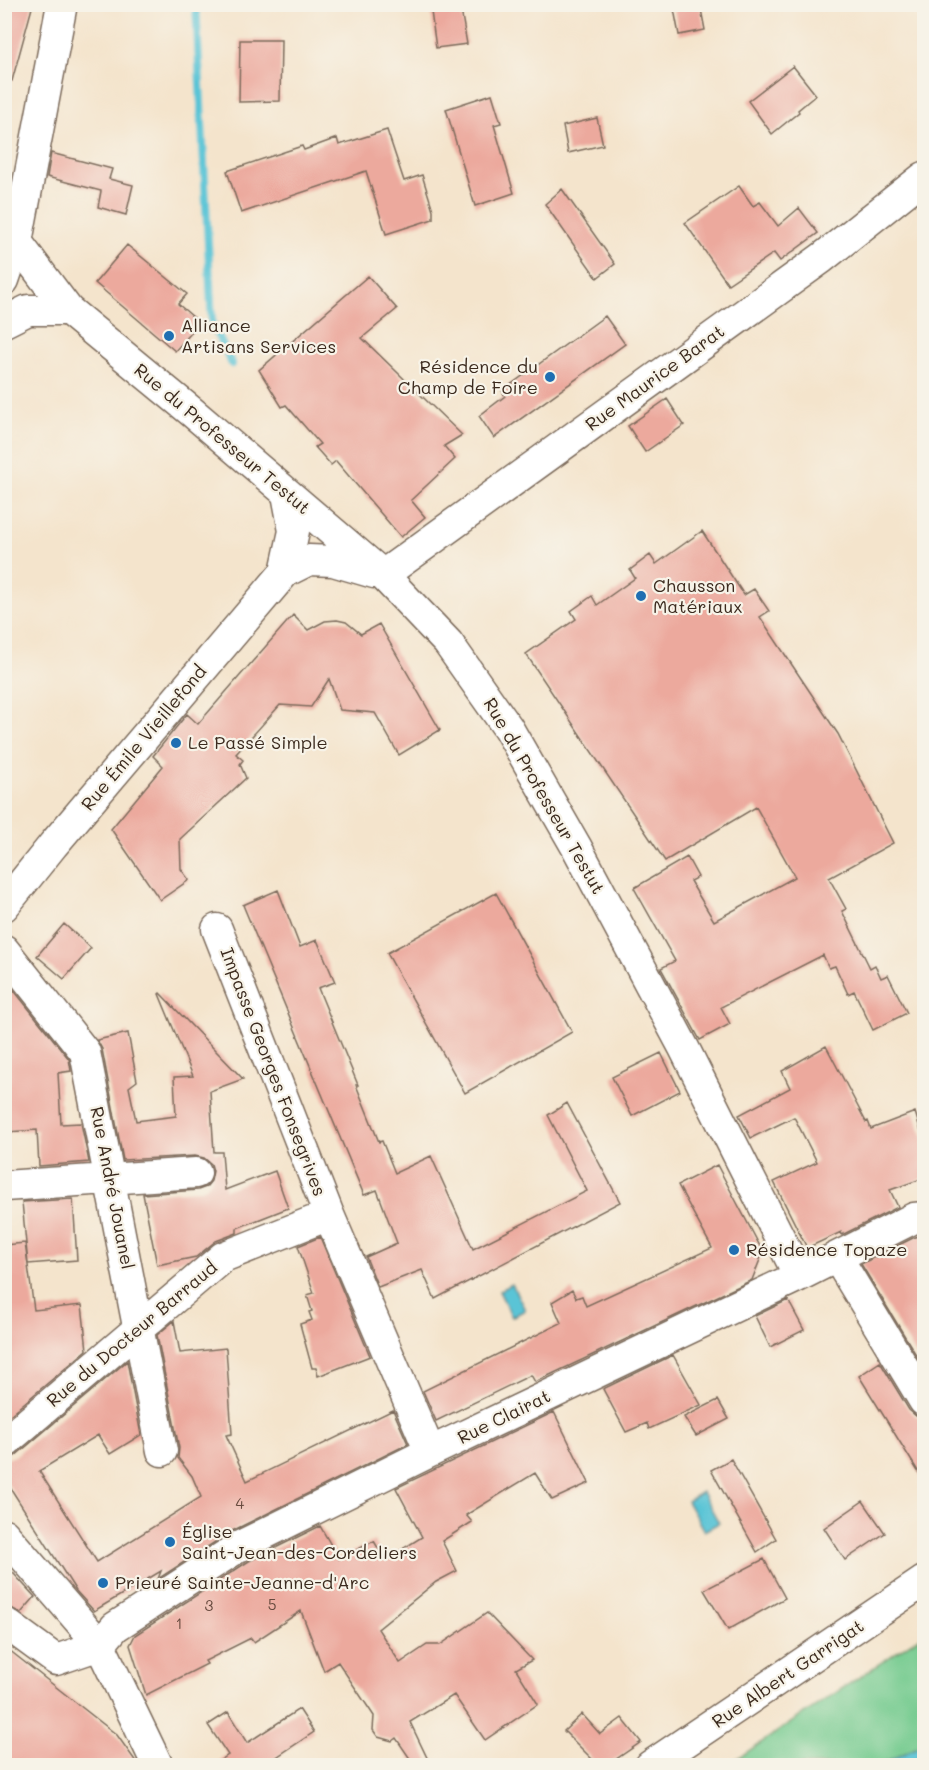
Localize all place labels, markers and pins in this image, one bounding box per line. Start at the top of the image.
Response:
place label: Alliance Artisans Services [181,313,336,358]
marker: Alliance Artisans Services [162,329,176,343]
place label: Résidence du Champ de Foire [398,354,538,399]
marker: Résidence du Champ de Foire [543,370,557,384]
place label: Chausson Matériaux [653,573,742,618]
marker: Chausson Matériaux [634,589,648,603]
place label: Le Passé Simple [188,730,328,754]
marker: Le Passé Simple [169,736,183,750]
place label: Résidence Topaze [746,1237,907,1261]
marker: Résidence Topaze [727,1243,741,1257]
place label: Église Saint-Jean-des-Cordeliers [182,1519,417,1564]
marker: Église Saint-Jean-des-Cordeliers [163,1535,177,1549]
place label: Prieuré Sainte-Jeanne-d'Arc [115,1570,369,1594]
marker: Prieuré Sainte-Jeanne-d'Arc [96,1576,110,1590]

